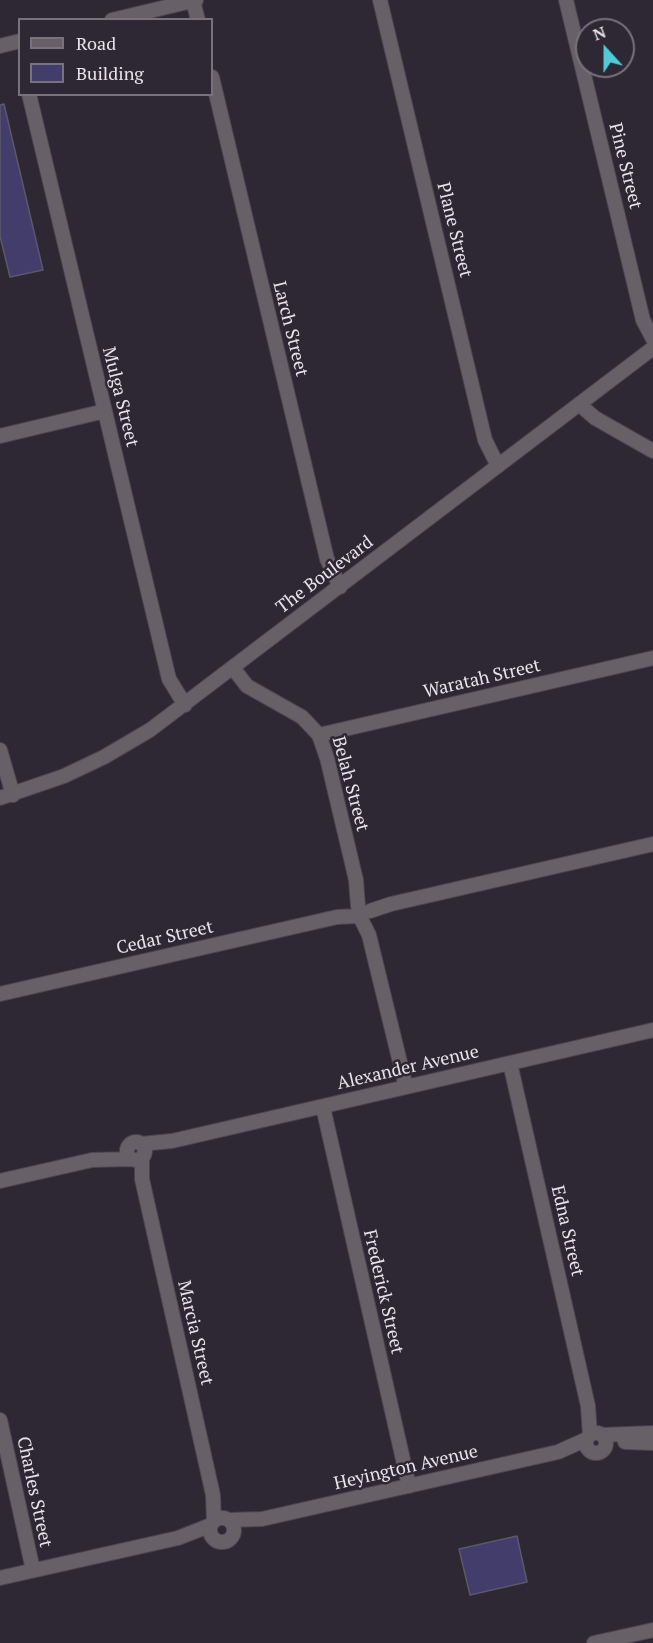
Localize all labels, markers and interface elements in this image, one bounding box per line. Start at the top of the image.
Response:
legend [18,18,213,96]
north arrow [575,18,635,78]
text: N [590,21,609,46]
text: Road [76,31,116,55]
text: Building [76,61,144,85]
street label: Pine Street [604,121,646,211]
street label: Plane Street [432,180,476,280]
street label: Larch Street [268,279,312,379]
street label: Mulga Street [97,345,143,449]
street label: The Boulevard [272,532,378,618]
street label: Waratah Street [421,655,543,703]
street label: Belah Street [327,734,373,834]
street label: Cedar Street [115,916,215,960]
street label: Alexander Avenue [335,1041,481,1095]
street label: Edna Street [546,1183,588,1279]
street label: Frederick Street [358,1228,408,1356]
street label: Marcia Street [172,1278,218,1388]
street label: Charles Street [12,1435,56,1549]
street label: Heyington Avenue [332,1441,480,1495]

